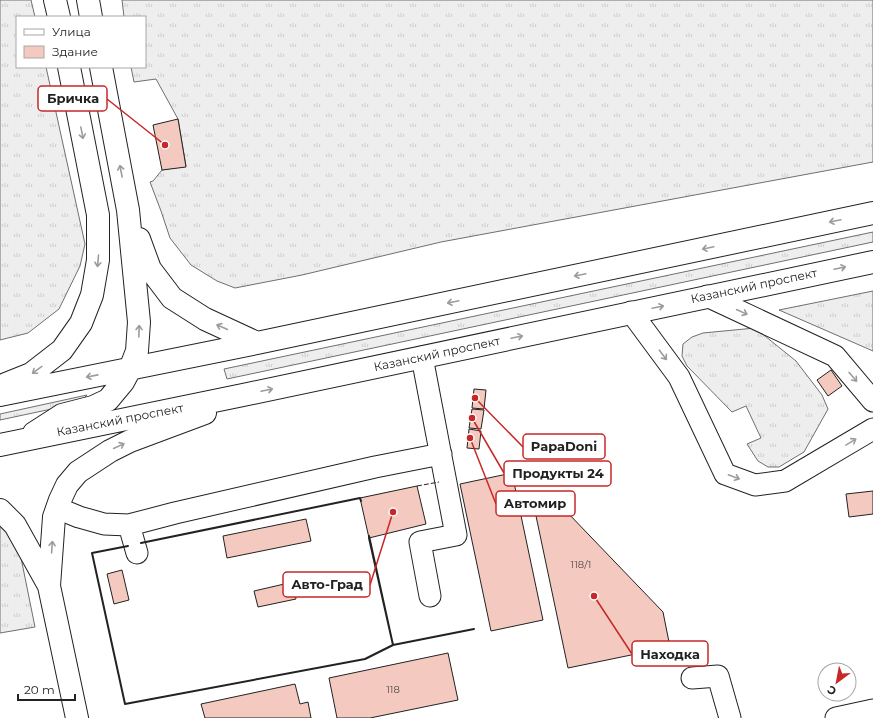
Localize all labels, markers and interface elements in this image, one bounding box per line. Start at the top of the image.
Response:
legend [16,16,146,68]
text: Улица [52,24,91,39]
text: Здание [52,44,98,59]
callout: Бричка [38,86,107,111]
text: Бричка [47,90,99,106]
one-way arrow [78,126,86,139]
one-way arrow [116,165,124,178]
one-way arrow [829,218,842,226]
one-way arrow [701,245,714,253]
one-way arrow [94,254,101,267]
one-way arrow [833,264,846,272]
street label: Казанский проспект [689,265,819,306]
one-way arrow [574,272,587,280]
one-way arrow [447,298,460,306]
one-way arrow [651,302,664,310]
one-way arrow [736,309,748,317]
one-way arrow [216,323,228,330]
one-way arrow [135,325,142,338]
one-way arrow [510,332,523,340]
street label: Казанский проспект [372,333,502,374]
one-way arrow [658,349,667,360]
one-way arrow [31,366,42,374]
one-way arrow [848,372,857,382]
one-way arrow [86,373,99,381]
one-way arrow [260,386,273,394]
street label: Казанский проспект [55,400,185,439]
callout: PapaDoni [523,434,605,459]
one-way arrow [845,437,857,445]
text: PapaDoni [531,438,597,454]
one-way arrow [112,442,124,449]
callout: Продукты 24 [504,461,611,486]
text: Продукты 24 [512,465,604,481]
one-way arrow [727,474,739,482]
callout: Автомир [496,491,575,516]
text: Автомир [504,495,566,511]
one-way arrow [48,541,55,554]
house number: 118/1 [571,558,591,571]
callout: Авто-Град [283,572,370,597]
text: Авто-Град [291,576,363,592]
callout: Находка [632,641,708,666]
text: Находка [640,646,700,662]
north arrow [817,662,857,702]
scale bar [18,676,75,702]
text: 20 m [24,682,55,697]
text: С [825,682,839,699]
house number: 118 [386,683,400,696]

